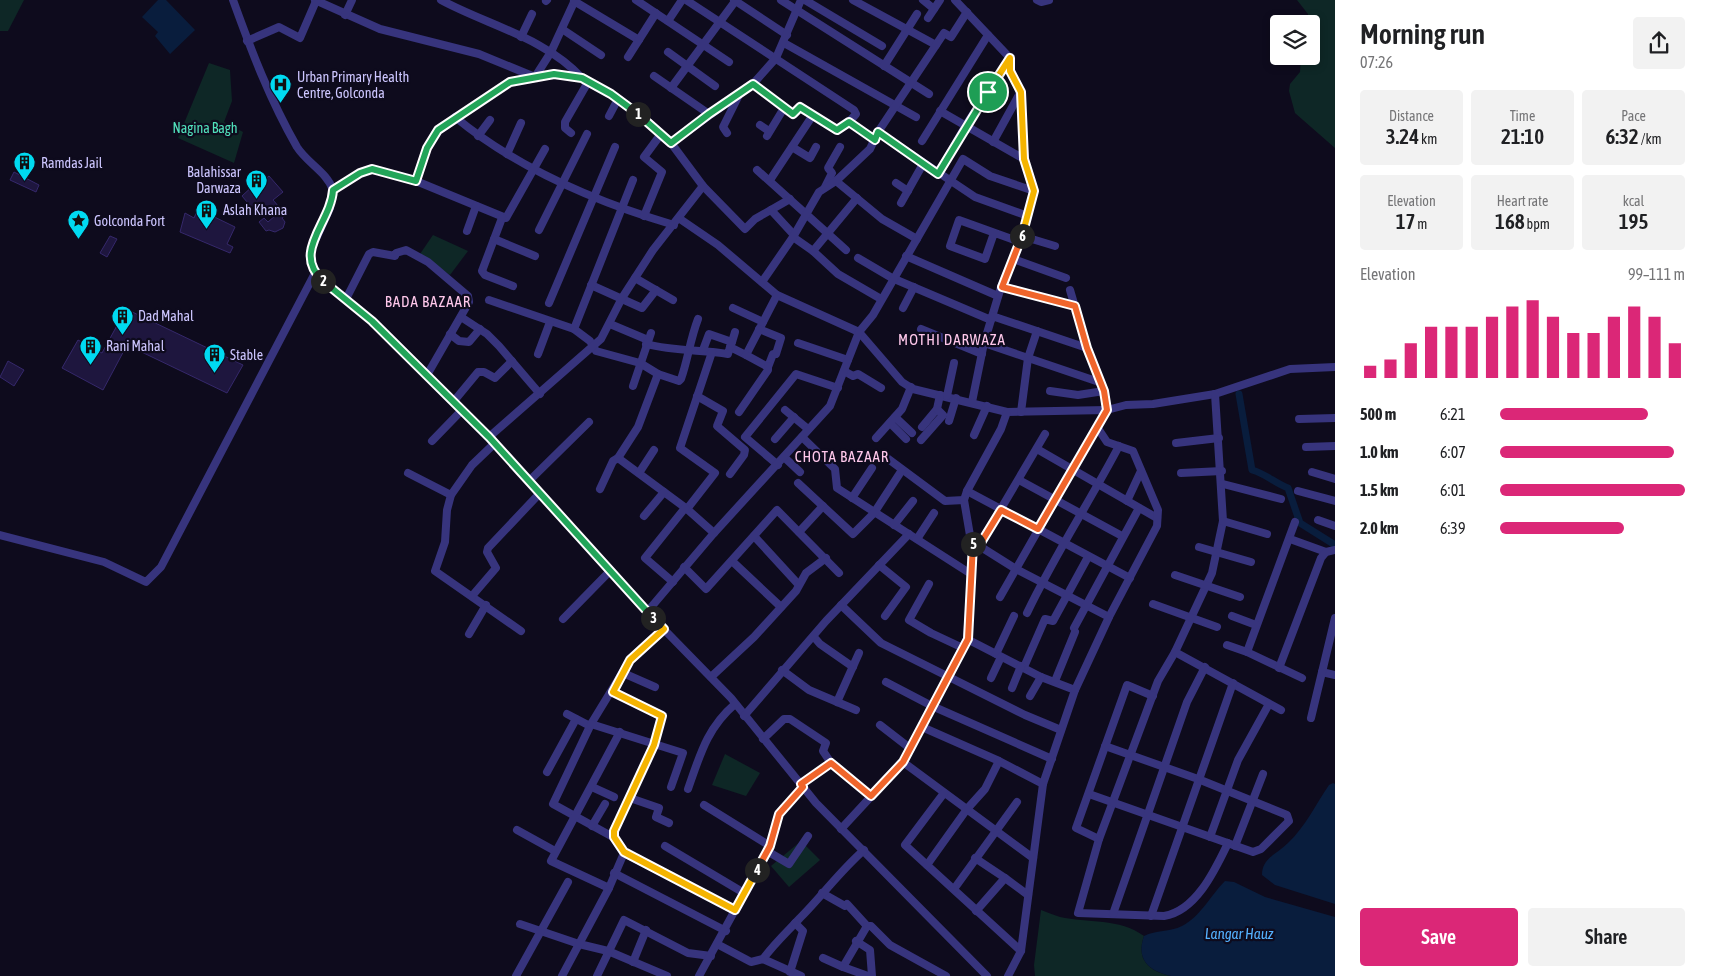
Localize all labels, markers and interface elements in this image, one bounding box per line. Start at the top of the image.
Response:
map controls [1270,15,1320,65]
button: layers [1270,15,1320,65]
button: share [1633,17,1685,69]
text: Morning run [1360,18,1485,50]
text: 07:26 [1360,53,1393,71]
place label: Urban Primary Health Centre, Golconda [297,69,409,101]
pin [967,71,1009,113]
hospital icon: Urban Primary Health Centre, Golconda [269,73,293,104]
icon: arrive [974,78,1002,106]
pin: 1 [626,102,650,126]
text: 1 [635,106,642,122]
text: Distance [1389,108,1434,124]
text: Time [1510,108,1535,124]
text: Pace [1621,108,1646,124]
park label: Nagina Bagh [172,120,238,136]
text: 3.24 [1386,124,1419,148]
text: 21:10 [1501,124,1544,148]
text: 6:32 [1605,124,1639,148]
text: km [1419,131,1437,147]
text: /km [1639,131,1662,147]
building icon: Ramdas Jail [13,151,37,182]
place label: Ramdas Jail [41,155,103,171]
place label: Balahissar Darwaza [187,164,242,196]
building icon: Balahissar Darwaza [245,168,269,199]
text: Elevation [1387,193,1436,209]
text: Heart rate [1497,193,1548,209]
text: kcal [1623,193,1644,209]
building icon: Aslah Khana [195,198,219,229]
place label: Aslah Khana [223,202,287,218]
place icon: Golconda Fort [66,209,90,240]
text: 17 [1396,209,1415,233]
text: 168 [1495,209,1525,233]
text: 195 [1619,209,1648,233]
place label: Golconda Fort [94,213,165,229]
text: m [1415,216,1427,232]
text: bpm [1525,216,1550,232]
pin: 6 [1010,224,1034,248]
text: 6 [1019,228,1026,244]
text: Elevation [1360,265,1415,283]
text: 99–111 m [1628,265,1685,283]
pin: 2 [310,268,336,294]
text: 2 [320,273,327,289]
district label: BADA BAZAAR [385,293,471,310]
building icon: Dad Mahal [110,304,134,335]
place label: Dad Mahal [138,308,194,324]
district label: MOTHI DARWAZA [898,331,1006,348]
building icon: Rani Mahal [78,334,102,365]
place label: Rani Mahal [106,338,165,354]
building icon: Stable [202,343,226,374]
place label: Stable [230,347,263,363]
text: 500 m [1360,405,1396,423]
text: 6:21 [1440,405,1465,423]
text: 1.0 km [1360,443,1399,461]
text: 6:07 [1440,443,1466,461]
district label: CHOTA BAZAAR [795,448,889,465]
text: 1.5 km [1360,481,1399,499]
text: 6:01 [1440,481,1466,499]
text: 2.0 km [1360,519,1399,537]
text: 6:39 [1440,519,1465,537]
pin: 5 [960,532,986,556]
text: 5 [970,536,977,552]
pin: 3 [640,606,666,630]
text: 3 [650,610,657,626]
pin: 4 [744,858,770,882]
text: 4 [754,862,761,878]
button: Save [1360,908,1518,966]
button: Share [1528,908,1685,966]
water label: Langar Hauz [1205,925,1274,942]

